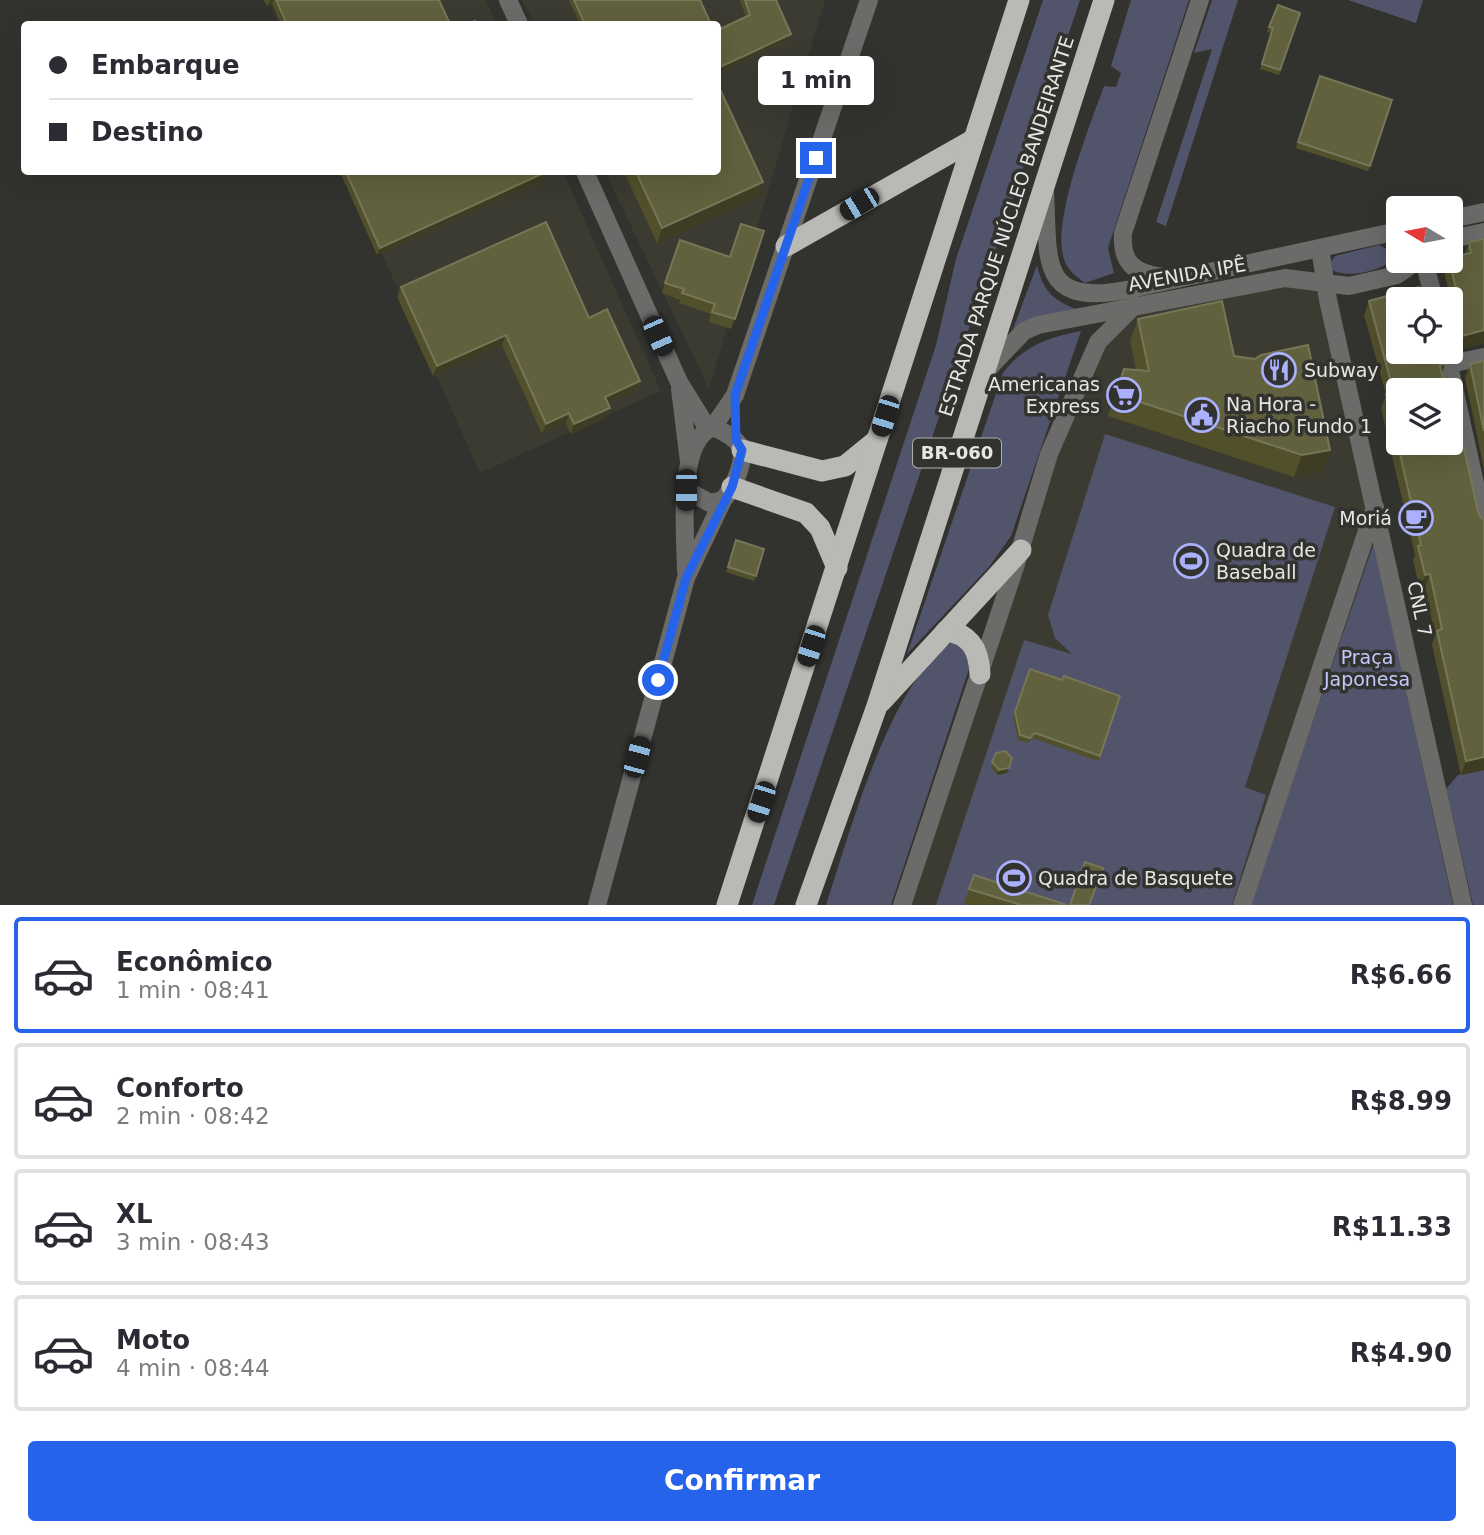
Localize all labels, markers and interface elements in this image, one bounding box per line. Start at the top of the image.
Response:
street label: ESTRADA PARQUE NÚCLEO BANDEIRANTE [933,33,1078,419]
text: Embarque [91,50,240,80]
callout: 1 min [758,57,874,106]
text: 1 min [780,67,852,93]
text: Destino [91,117,203,147]
route end [800,142,832,174]
car [836,184,883,224]
north arrow [1386,196,1463,273]
map controls [1386,196,1463,455]
street label: AVENIDA IPÊ [1126,253,1248,295]
button: locate [1386,287,1463,364]
car [640,313,677,359]
restaurant icon: Subway [1260,351,1298,389]
place label: Subway [1304,359,1379,381]
place label: Americanas Express [988,373,1100,417]
supermarket icon: Americanas Express [1105,376,1143,414]
button: layers [1386,378,1463,455]
car [869,393,902,439]
place label: Na Hora - Riacho Fundo 1 [1226,393,1372,437]
public building icon: Na Hora - Riacho Fundo 1 [1183,396,1221,434]
road number: BR-060 [913,438,1001,467]
car [676,469,697,511]
cafe icon: Moriá [1397,499,1435,537]
place label: Moriá [1339,507,1392,529]
place label: Quadra de Baseball [1216,539,1316,583]
sports icon: Quadra de Baseball [1172,542,1210,580]
street label: CNL 7 [1403,579,1437,639]
car [795,623,828,669]
park label: Praça Japonesa [1323,646,1410,690]
route start [642,664,674,696]
car [622,734,653,780]
car [745,779,778,825]
sports icon: Quadra de Basquete [995,859,1033,897]
place label: Quadra de Basquete [1038,867,1234,889]
icon: car [32,944,95,1007]
text: Econômico [116,947,273,977]
text: R$6.66 [1350,960,1452,990]
text: 1 min · 08:41 [116,977,270,1003]
icon: car [32,1070,95,1133]
text: Conforto [116,1073,244,1103]
text: R$8.99 [1350,1086,1452,1116]
text: 2 min · 08:42 [116,1103,270,1129]
icon: car [32,1196,95,1259]
text: XL [116,1199,153,1229]
text: R$11.33 [1332,1212,1452,1242]
text: 3 min · 08:43 [116,1229,270,1255]
icon: car [32,1322,95,1385]
text: Moto [116,1325,190,1355]
text: R$4.90 [1350,1338,1452,1368]
text: 4 min · 08:44 [116,1355,270,1381]
button: Confirmar [28,1441,1456,1521]

